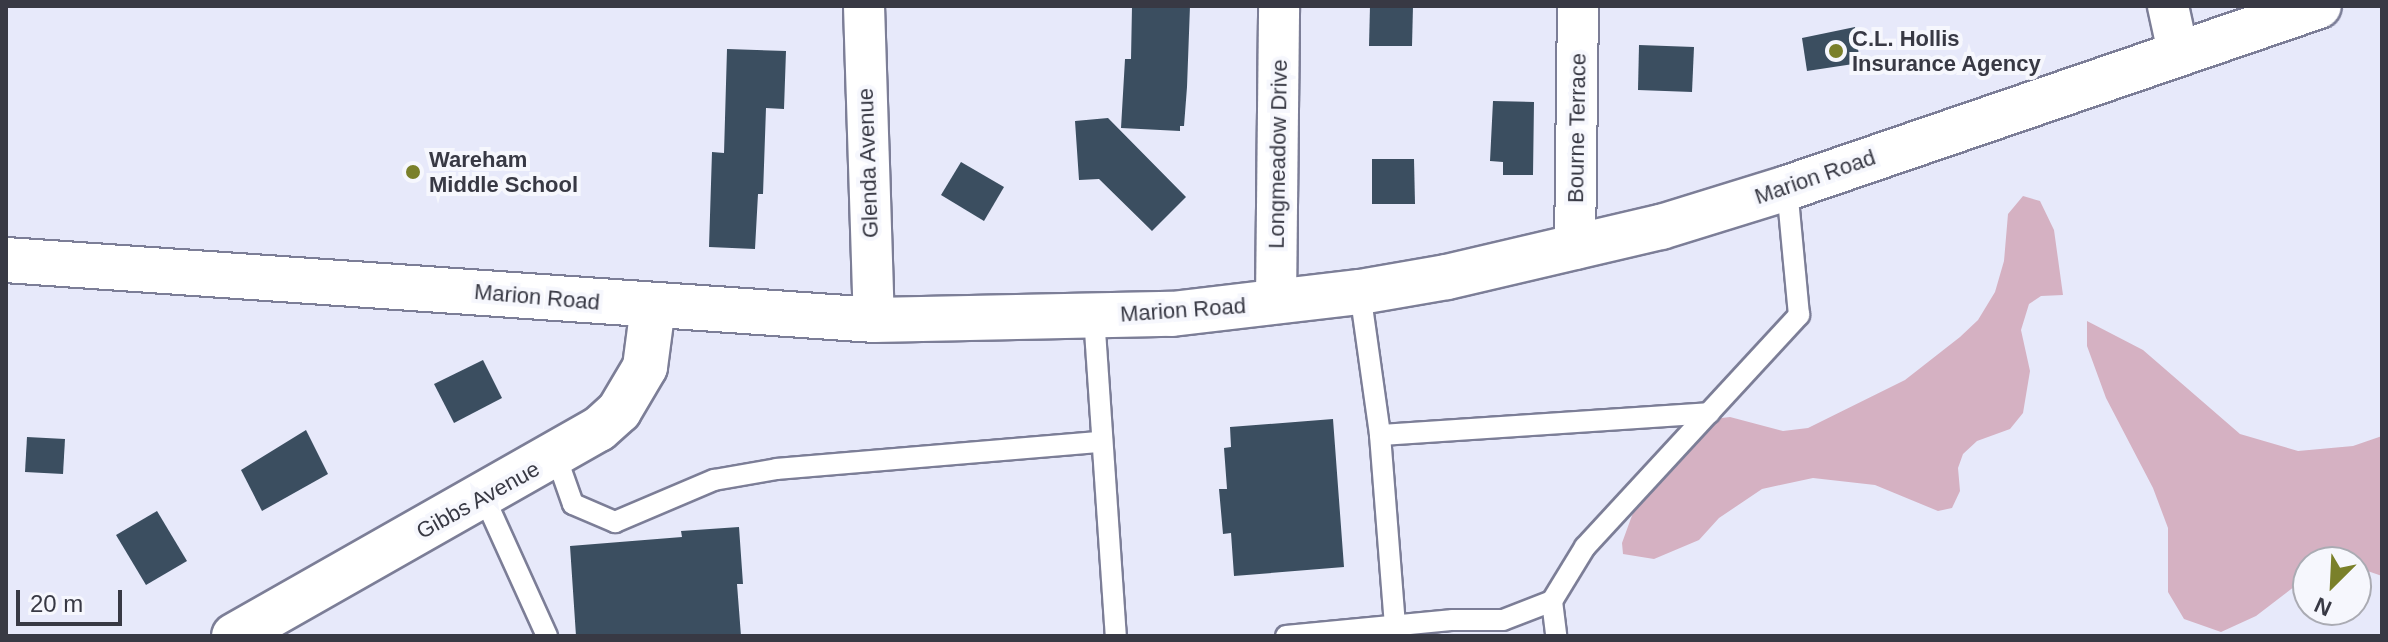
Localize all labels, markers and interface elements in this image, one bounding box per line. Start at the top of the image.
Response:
place label: C.L. Hollis Insurance Agency [1852,25,2042,76]
marker: C.L. Hollis Insurance Agency [1827,42,1845,60]
street label: Bourne Terrace [1562,53,1592,203]
street label: Longmeadow Drive [1263,59,1293,249]
street label: Glenda Avenue [852,87,884,239]
street label: Marion Road [1751,144,1879,210]
place label: Wareham Middle School [429,146,578,198]
marker: Wareham Middle School [404,163,422,181]
street label: Marion Road [473,278,601,316]
street label: Marion Road [1119,292,1247,328]
street label: Gibbs Avenue [411,455,545,545]
north arrow [2292,546,2372,626]
scale bar [20,574,126,624]
text: 20 m [30,590,83,617]
text: N [2311,592,2335,621]

